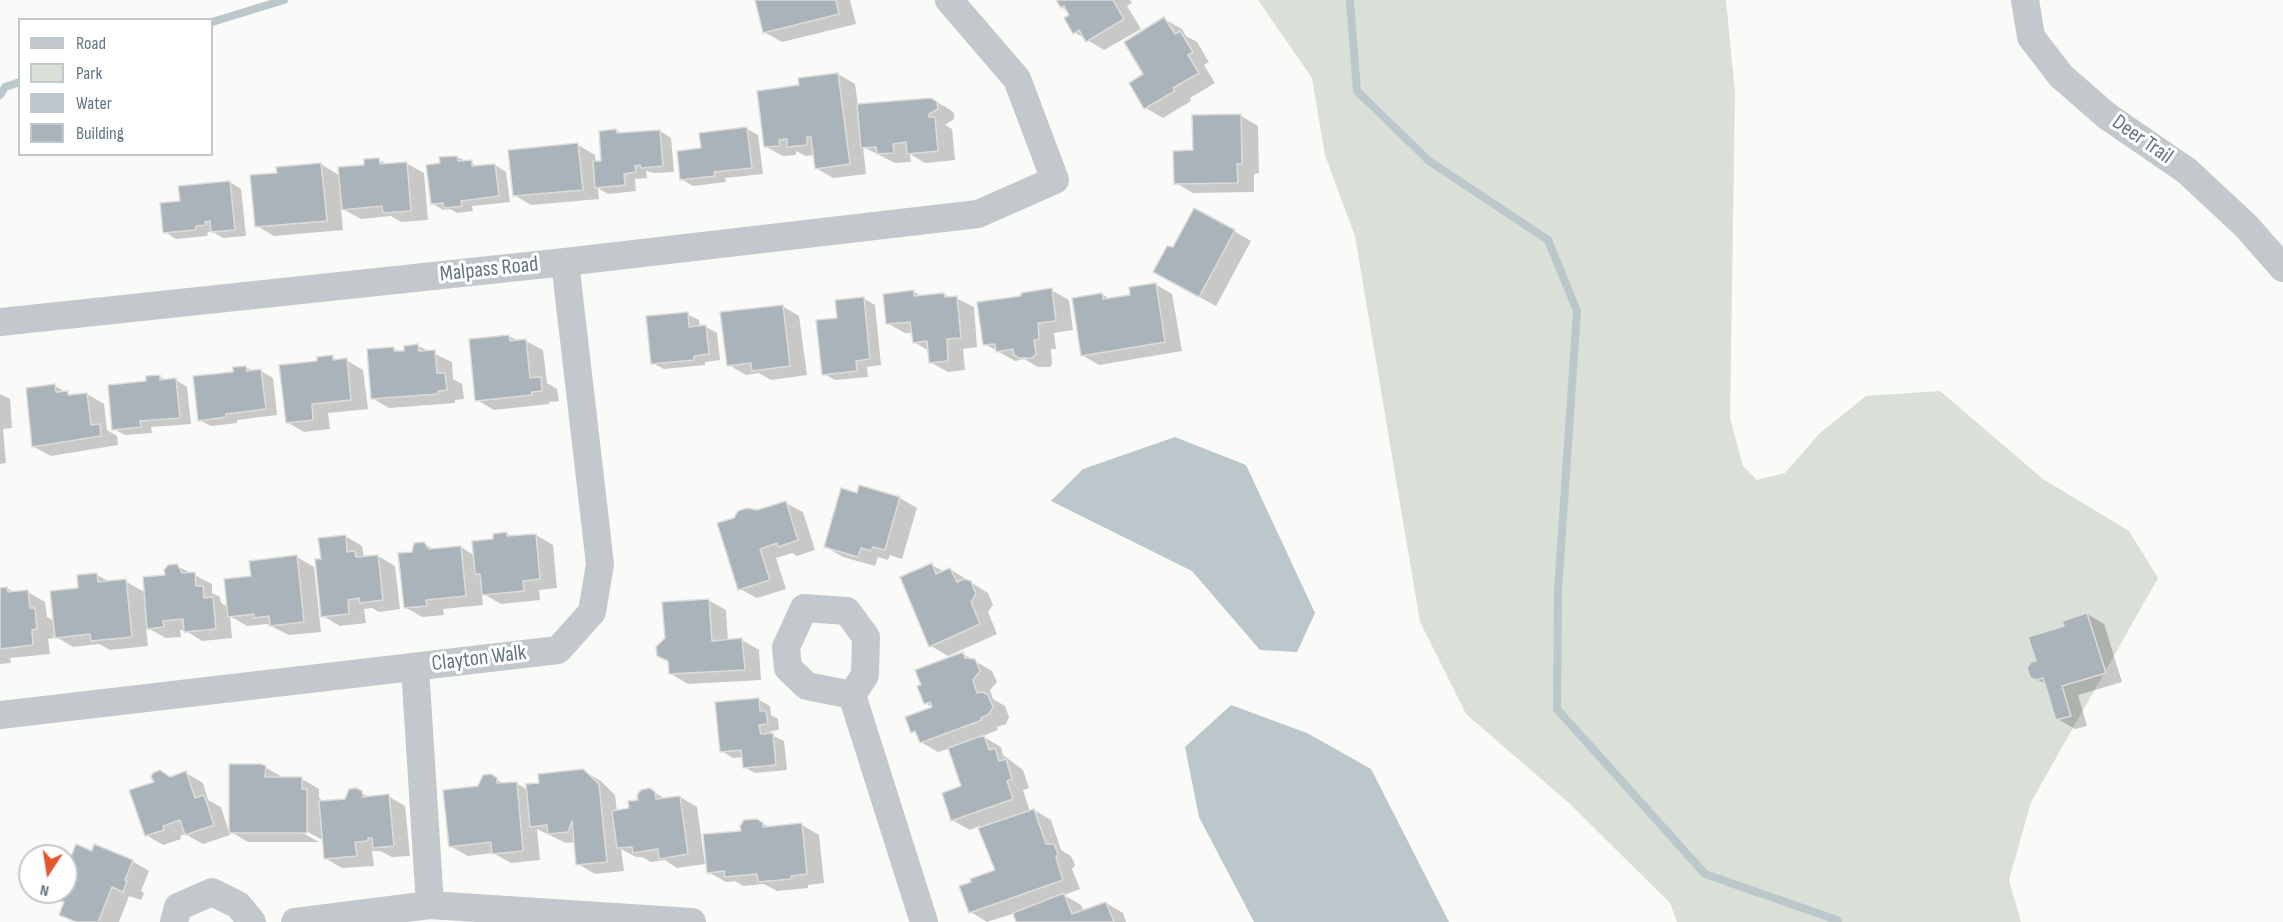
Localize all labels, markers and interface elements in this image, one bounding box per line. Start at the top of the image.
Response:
legend [18,18,213,156]
text: Road [76,33,106,54]
text: Park [76,63,102,84]
text: Water [76,93,112,114]
street label: Deer Trail [2106,110,2178,170]
text: Building [76,123,124,144]
street label: Malpass Road [438,252,540,288]
street label: Clayton Walk [430,640,528,678]
north arrow [18,844,78,904]
text: N [38,880,51,900]

